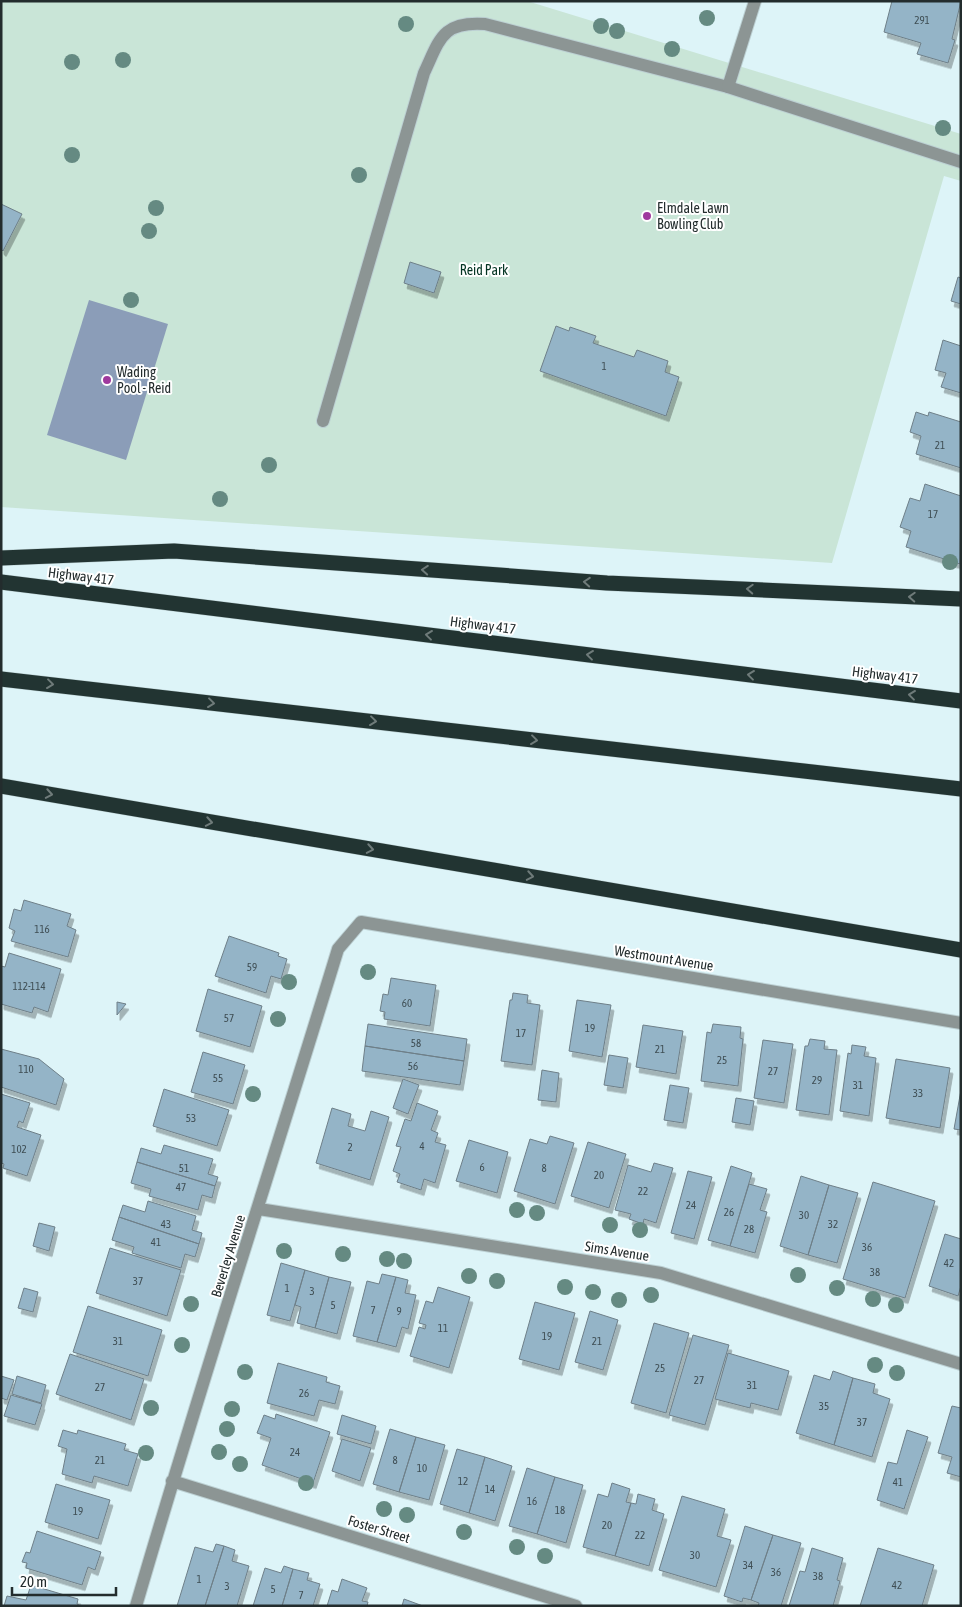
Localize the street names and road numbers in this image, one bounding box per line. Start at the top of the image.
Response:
street label: Highway 417 [47,564,115,588]
street label: Highway 417 [449,613,517,637]
street label: Highway 417 [851,663,919,687]
street label: Westmount Avenue [613,942,715,974]
street label: Beverley Avenue [208,1213,248,1299]
street label: Sims Avenue [584,1238,650,1264]
street label: Foster Street [346,1512,412,1546]

